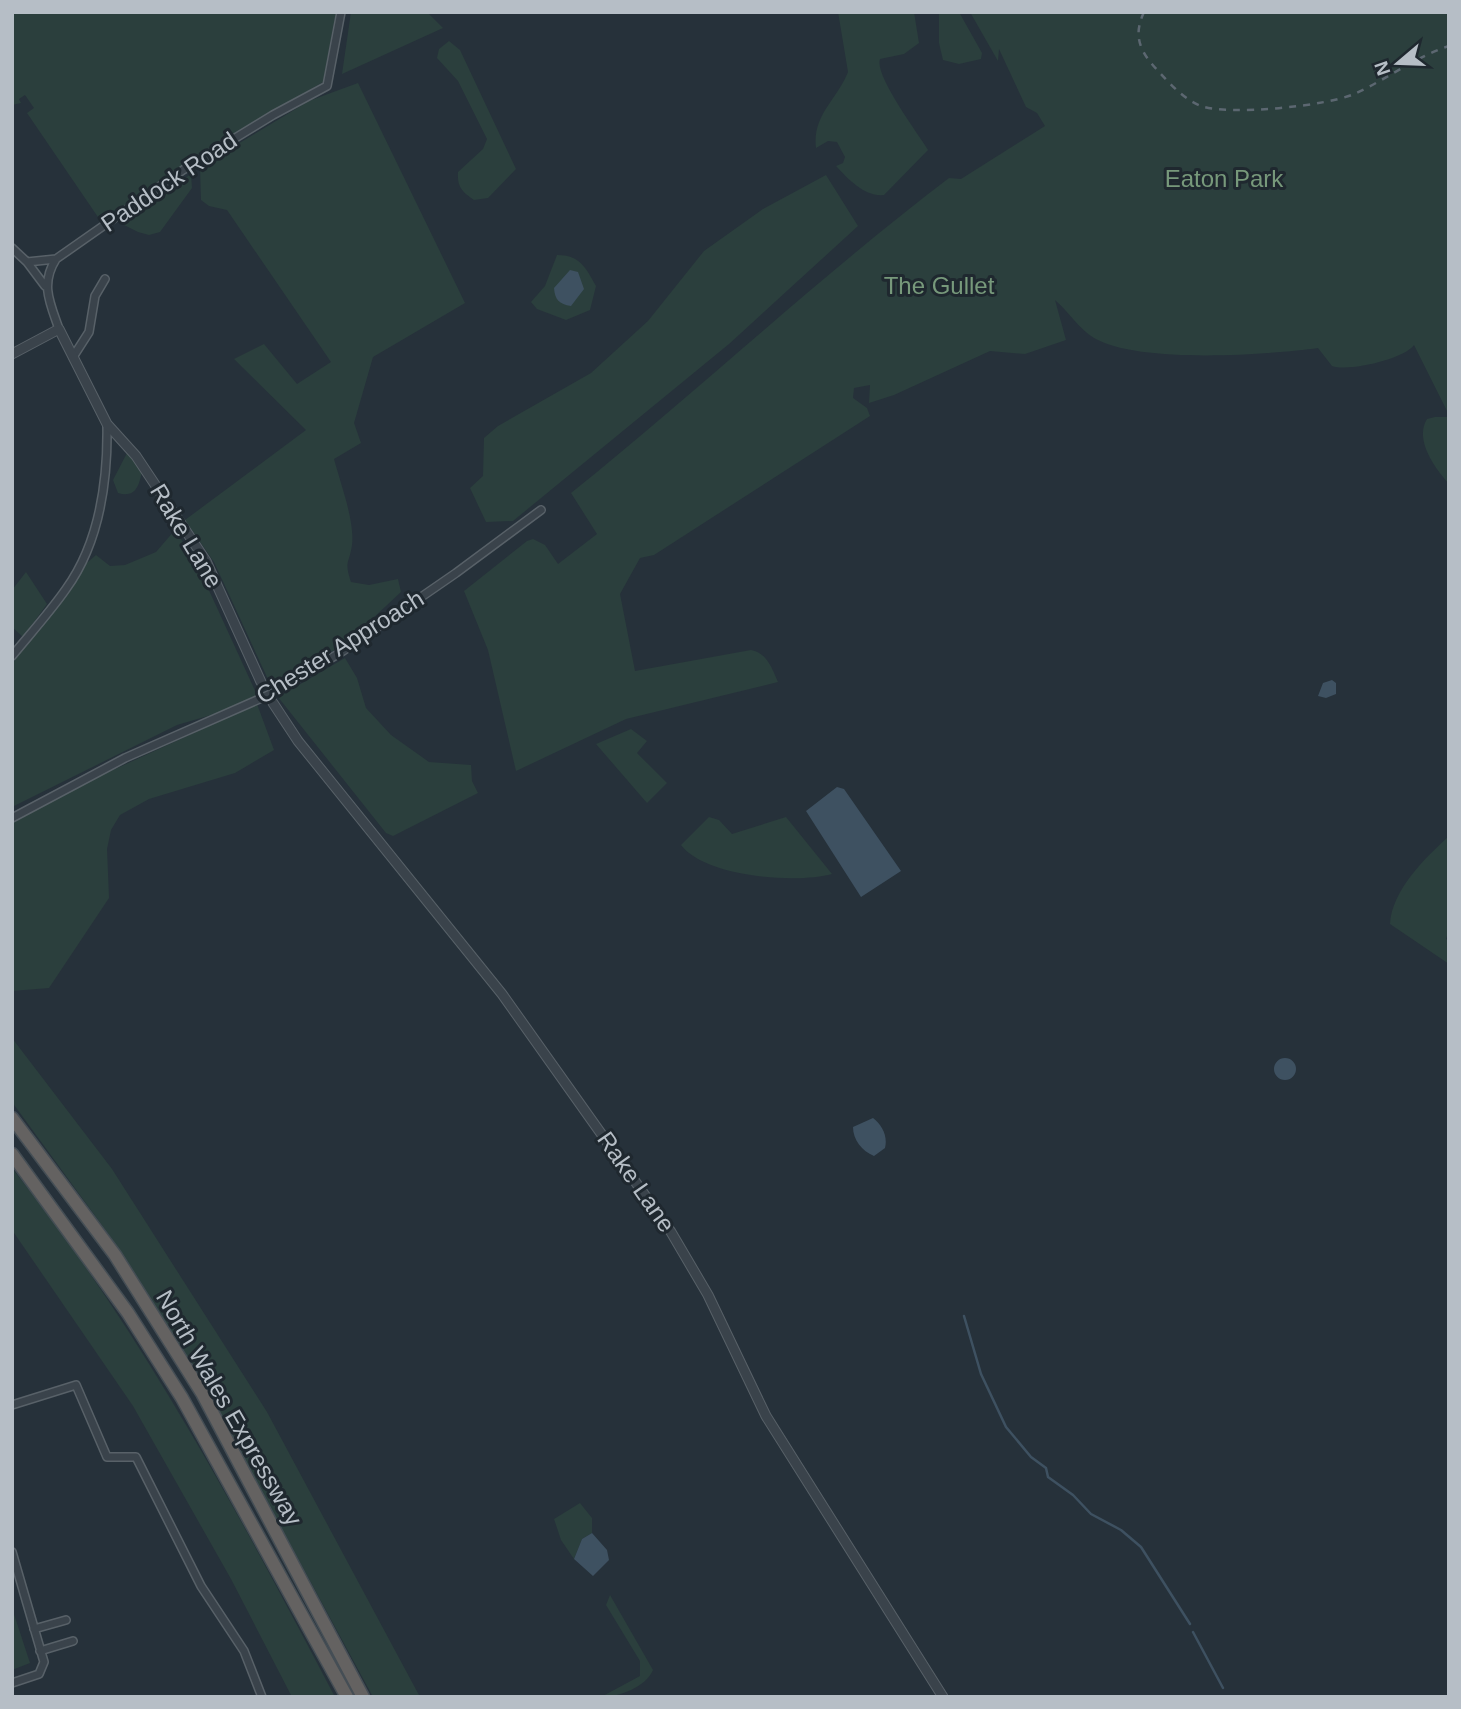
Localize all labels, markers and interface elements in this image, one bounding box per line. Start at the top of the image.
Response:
north arrow [1363,28,1433,98]
text: N [1370,58,1395,78]
street label: Paddock Road [96,126,242,237]
park label: Eaton Park [1165,165,1284,192]
park label: The Gullet [884,272,995,299]
street label: Rake Lane [145,479,228,592]
street label: Chester Approach [251,584,428,709]
street label: Rake Lane [592,1126,681,1237]
street label: North Wales Expressway [151,1285,308,1530]

